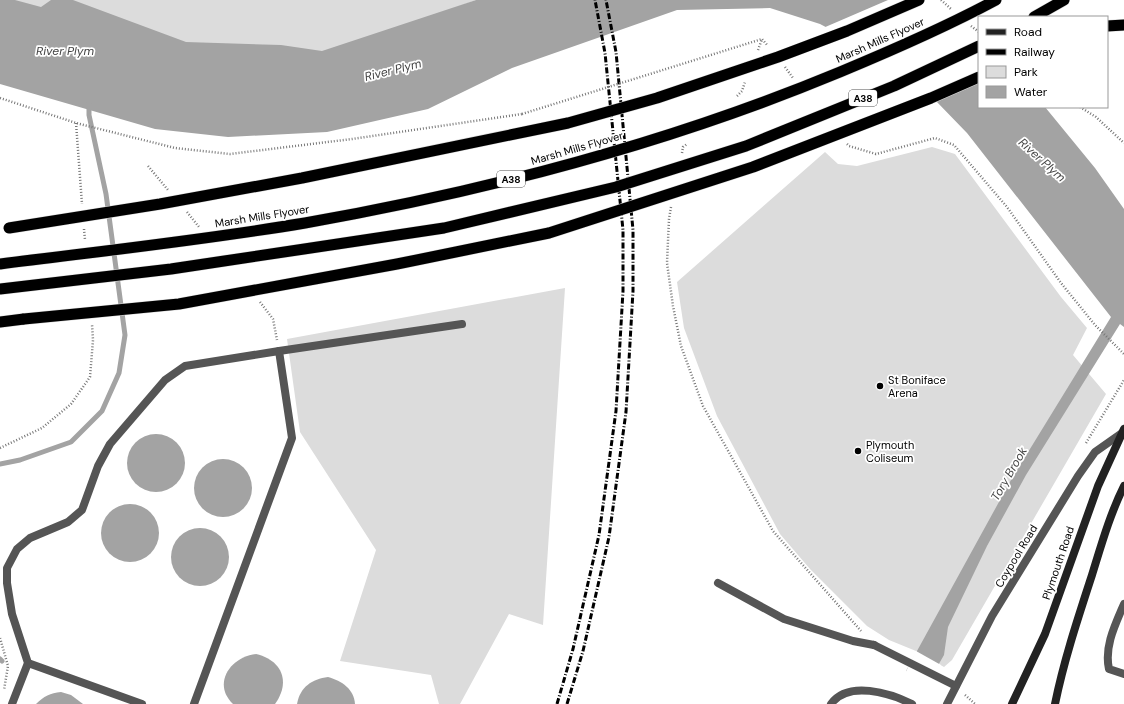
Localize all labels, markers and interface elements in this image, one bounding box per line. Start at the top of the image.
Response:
street label: Marsh Mills Flyover [834,14,926,66]
legend [978,16,1108,108]
text: Road [1014,24,1042,40]
water label: River Plym [36,43,94,59]
text: Railway [1014,44,1055,60]
water label: River Plym [363,55,423,85]
text: Park [1014,64,1038,80]
text: Water [1014,84,1048,100]
road number: A38 [849,90,877,106]
street label: Marsh Mills Flyover [529,128,625,168]
water label: River Plym [1015,135,1069,186]
road number: A38 [497,171,525,187]
street label: Marsh Mills Flyover [214,202,310,230]
place label: St Boniface Arena [888,373,946,400]
marker: St Boniface Arena [875,381,885,391]
place label: Plymouth Coliseum [866,438,914,465]
water label: Tory Brook [987,444,1031,504]
marker: Plymouth Coliseum [853,446,863,456]
street label: Coypool Road [992,522,1040,590]
street label: Plymouth Road [1039,524,1077,602]

